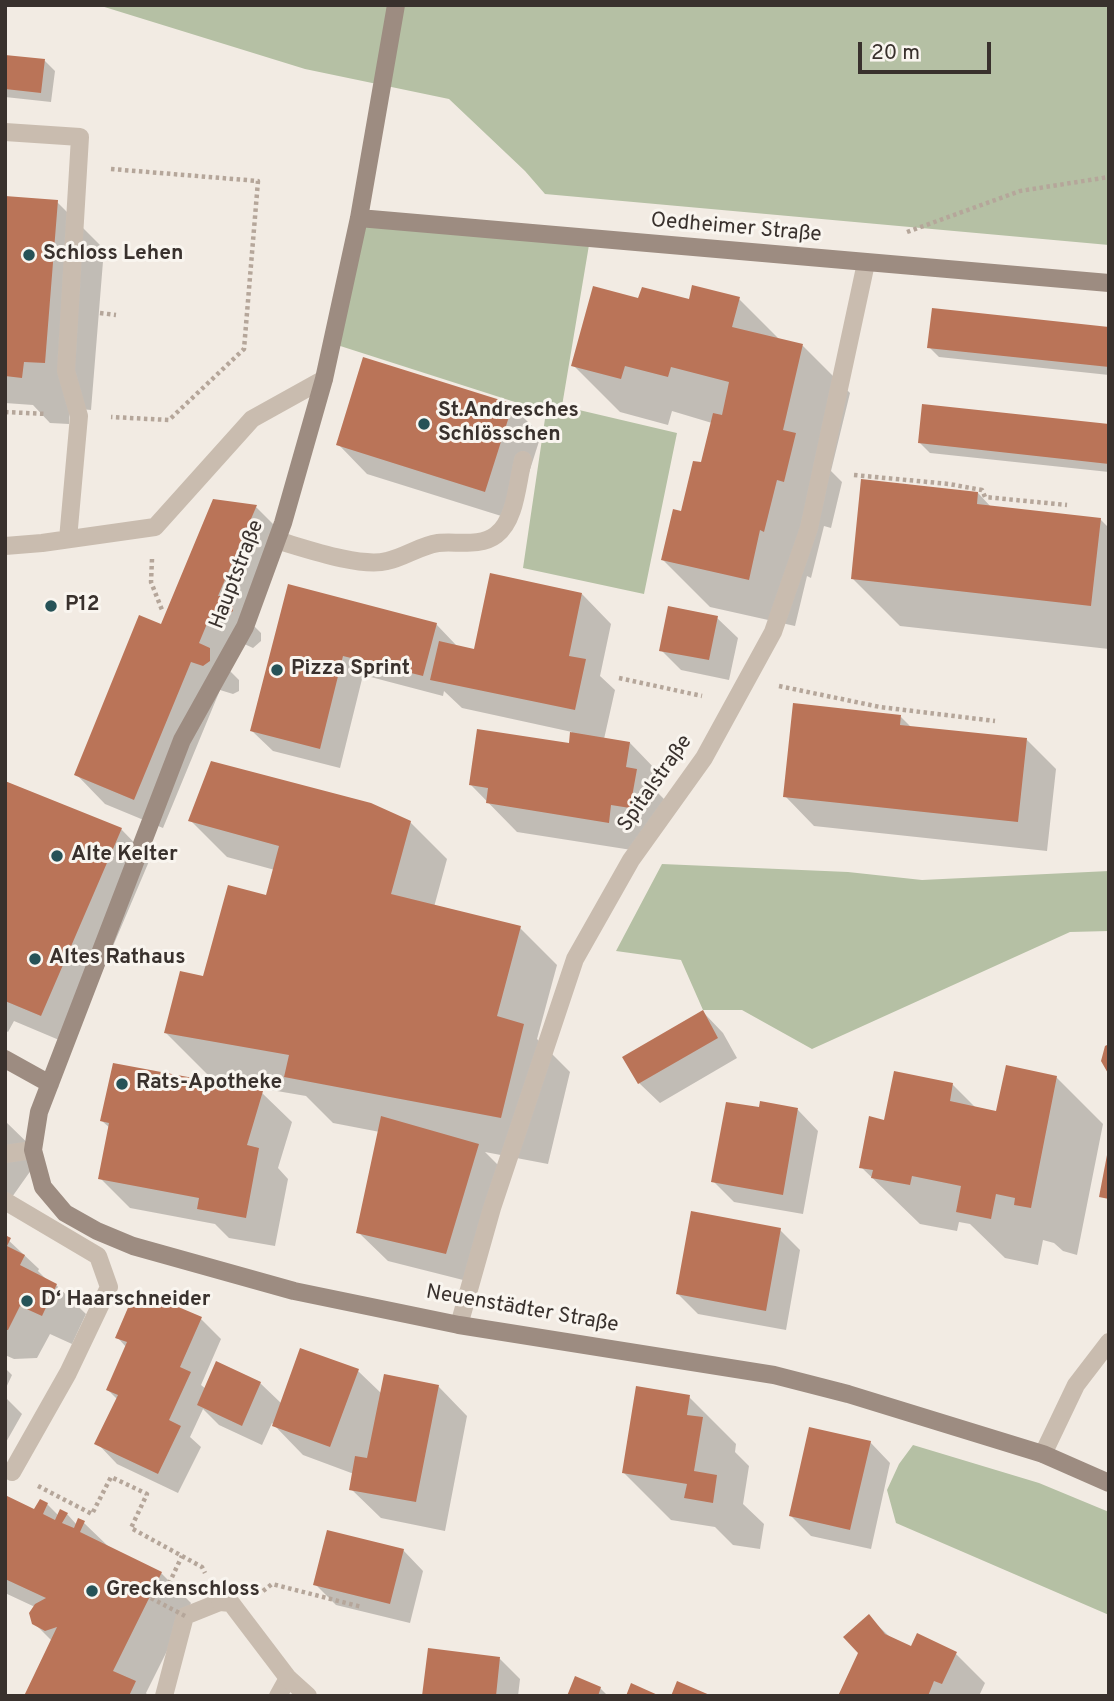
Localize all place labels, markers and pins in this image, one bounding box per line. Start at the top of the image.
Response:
place label: Schloss Lehen [43,242,183,268]
marker: Schloss Lehen [21,247,37,263]
place label: St.Andresches Schlösschen [438,399,579,449]
marker: St.Andresches Schlösschen [416,416,432,432]
place label: P12 [65,593,100,619]
marker: P12 [43,598,59,614]
place label: Pizza Sprint [291,657,410,683]
marker: Pizza Sprint [269,662,285,678]
place label: Alte Kelter [71,843,178,869]
marker: Alte Kelter [49,848,65,864]
place label: Altes Rathaus [49,946,185,972]
marker: Altes Rathaus [27,951,43,967]
place label: Rats-Apotheke [136,1071,282,1097]
marker: Rats-Apotheke [114,1076,130,1092]
place label: D‘ Haarschneider [41,1288,211,1314]
marker: D‘ Haarschneider [19,1293,35,1309]
place label: Greckenschloss [106,1578,260,1604]
marker: Greckenschloss [84,1583,100,1599]

